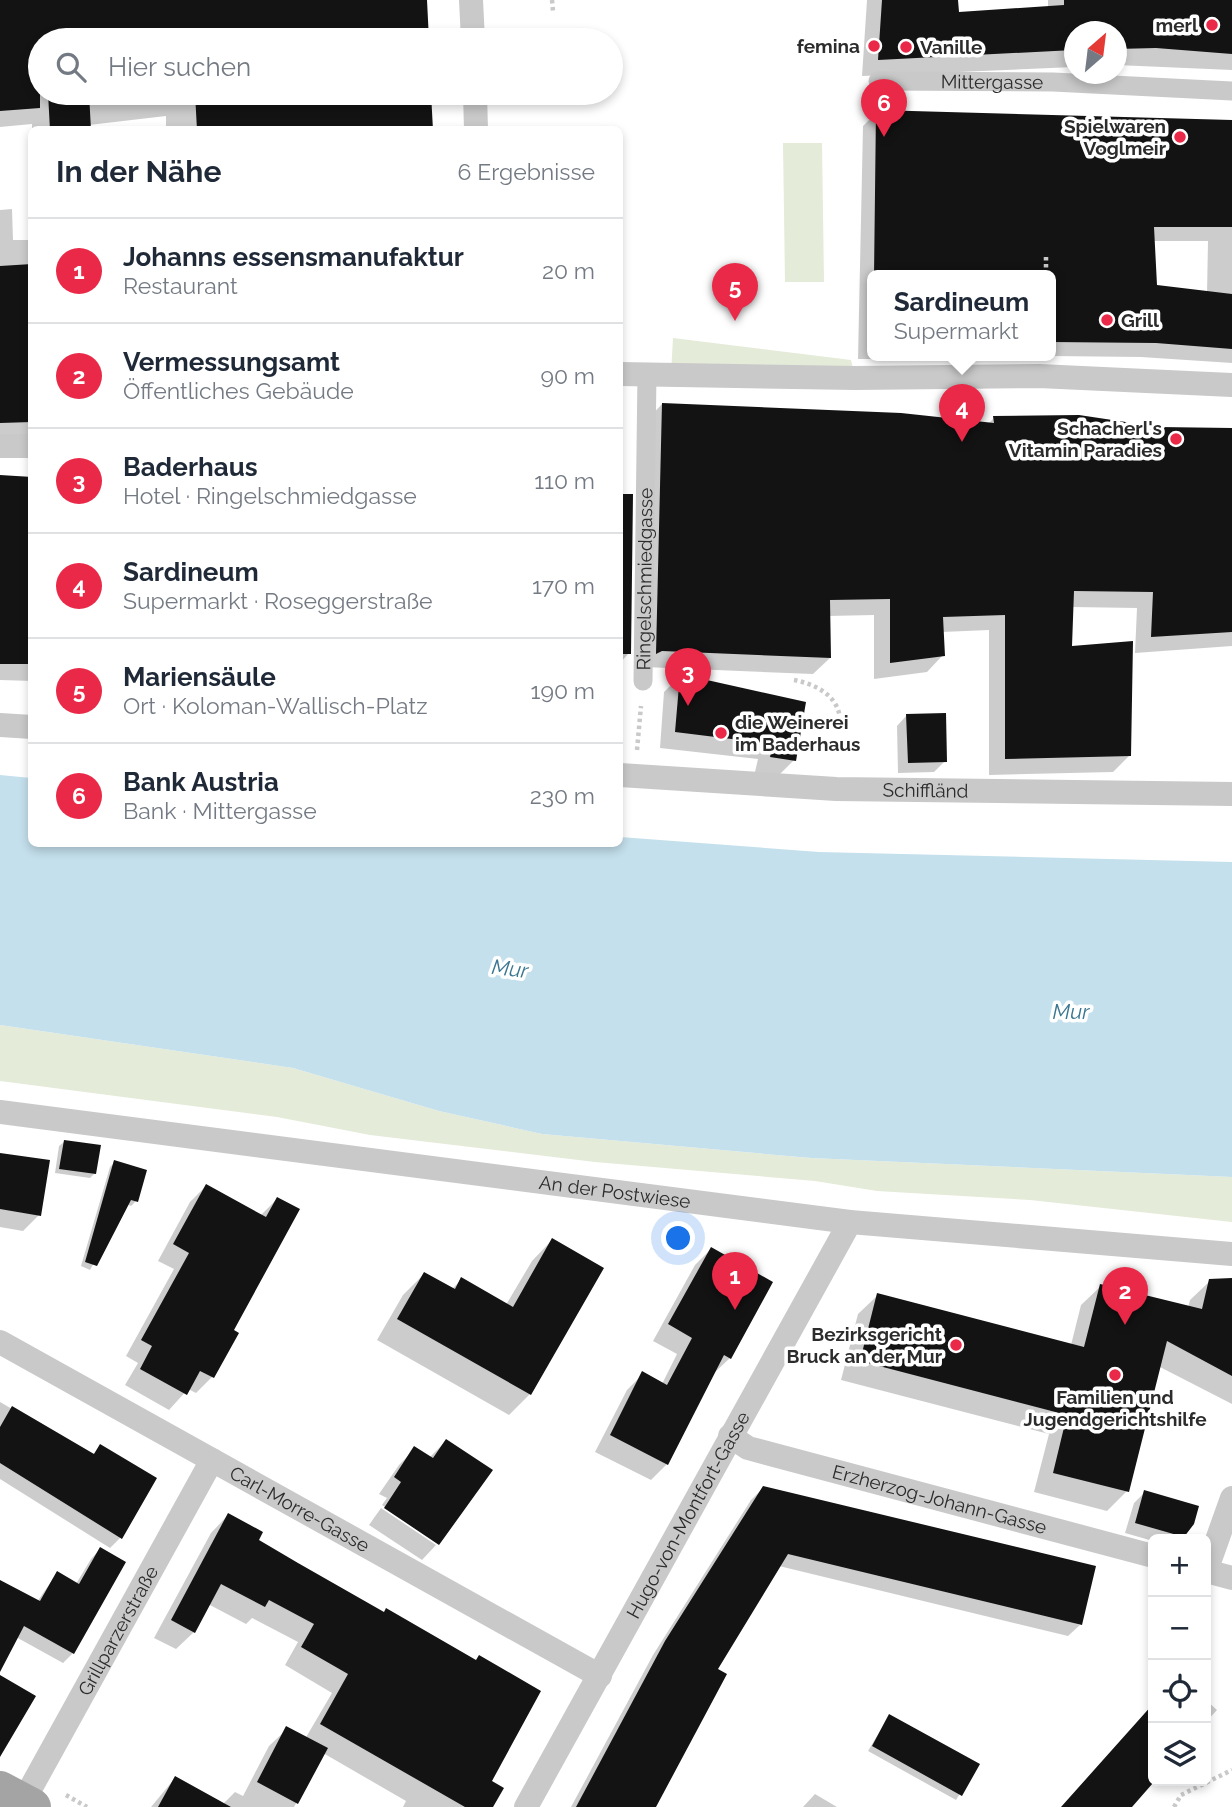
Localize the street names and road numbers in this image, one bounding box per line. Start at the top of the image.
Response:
street label: Mittergasse [941,70,1043,93]
street label: Ringelschmiedgasse [632,488,657,670]
street label: Schiffländ [882,779,969,802]
street label: An der Postwiese [538,1171,692,1212]
street label: Hugo-von-Montfort-Gasse [622,1407,754,1622]
street label: Erzherzog-Johann-Gasse [830,1460,1049,1538]
street label: Carl-Morre-Gasse [226,1461,373,1557]
street label: Grillparzerstraße [73,1562,162,1699]

